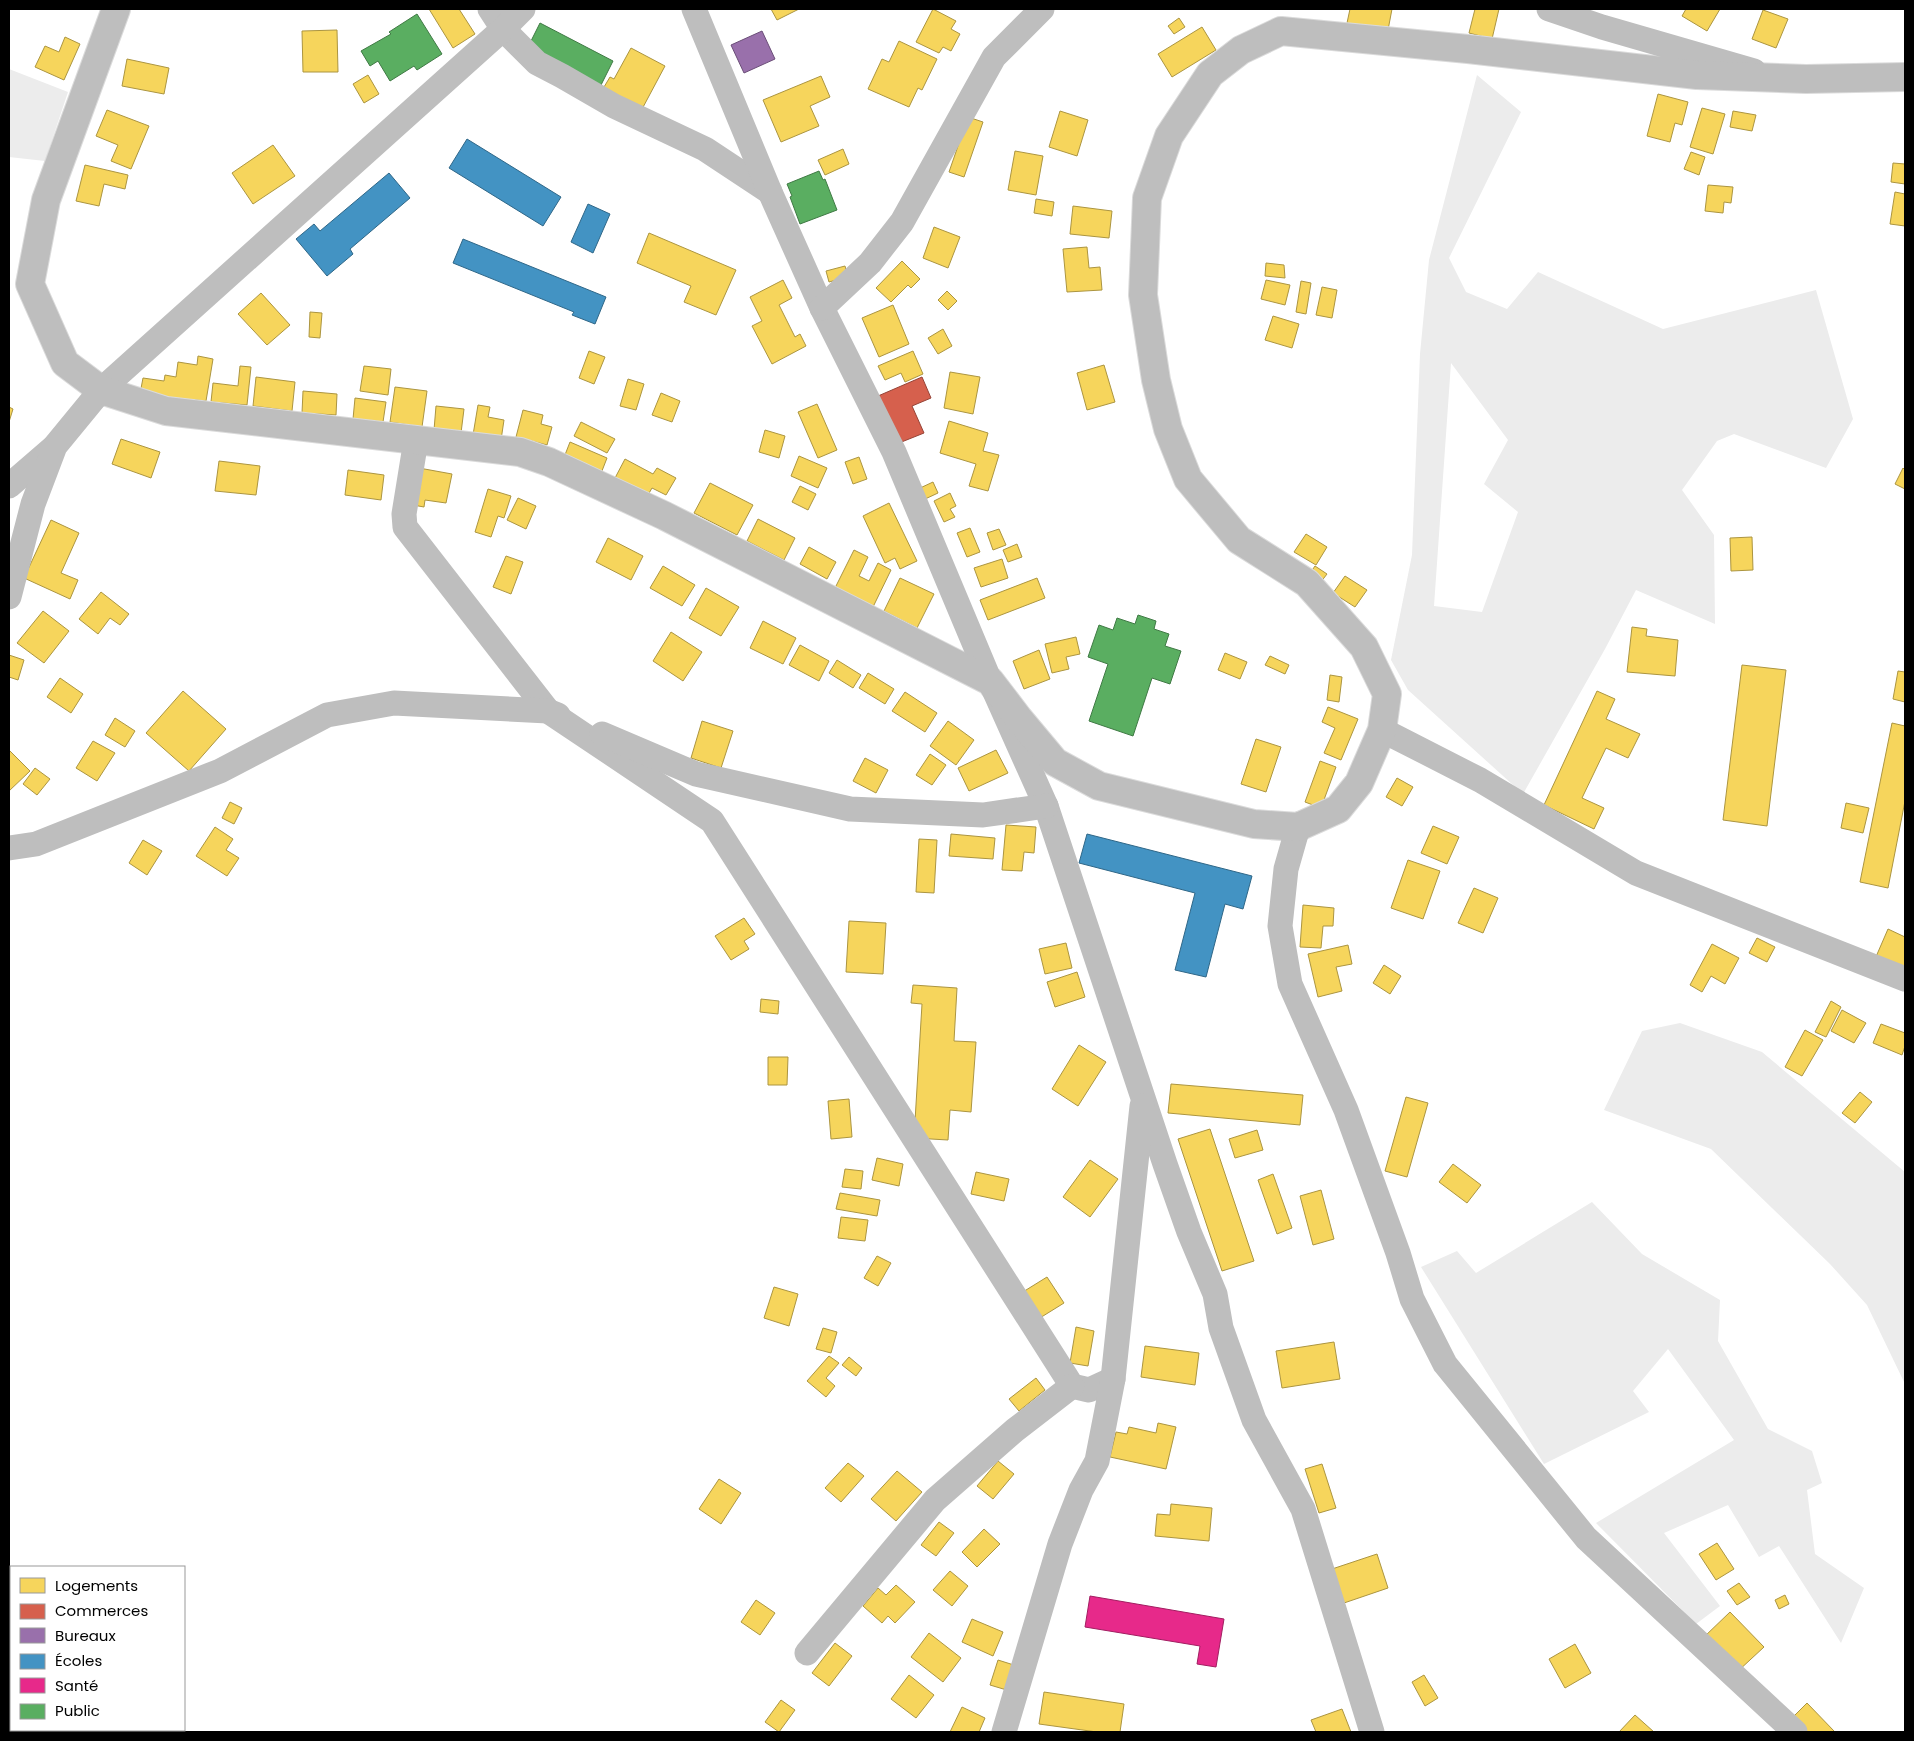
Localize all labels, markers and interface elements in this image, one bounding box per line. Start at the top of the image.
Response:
legend [10,1566,185,1731]
text: Logements [55,1575,138,1596]
text: Commerces [55,1600,148,1621]
text: Bureaux [55,1625,116,1646]
text: Écoles [55,1650,102,1671]
text: Santé [55,1675,98,1696]
text: Public [55,1700,100,1721]

